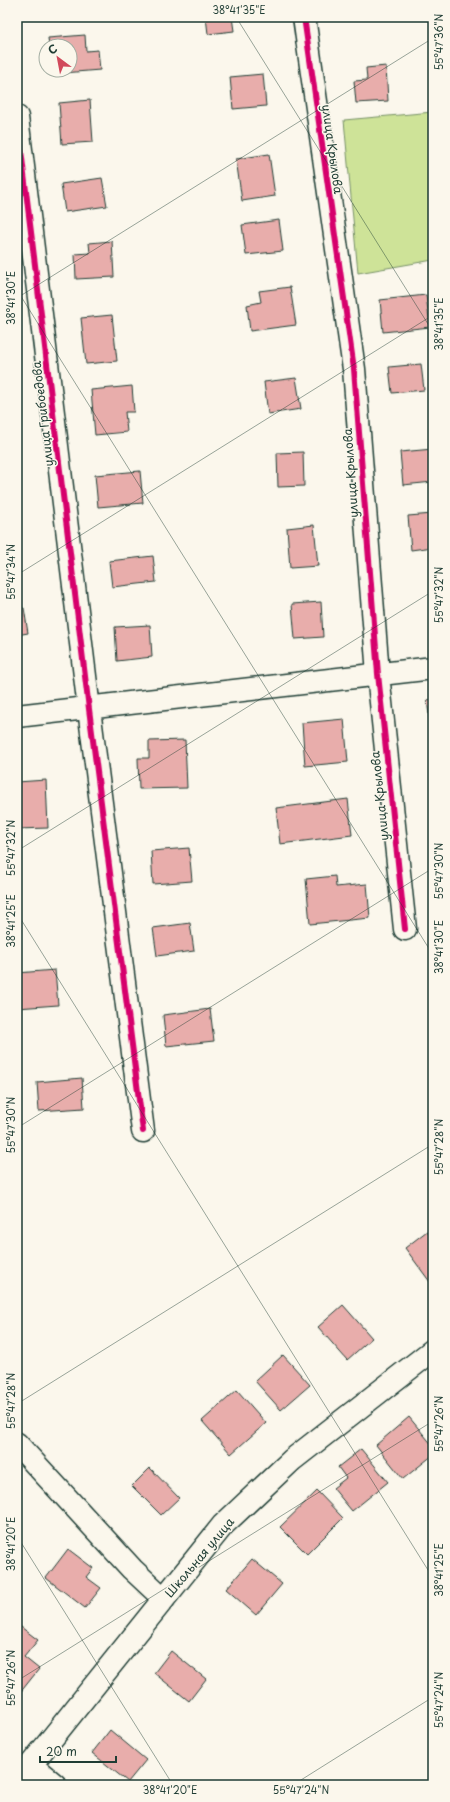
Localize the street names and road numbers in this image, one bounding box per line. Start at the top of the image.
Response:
street label: улица Крылова [318,103,348,195]
street label: улица Грибоедова [27,360,57,468]
street label: улица Крылова [338,427,362,519]
street label: улица Крылова [365,750,393,842]
street label: Школьная улица [160,1513,238,1601]

